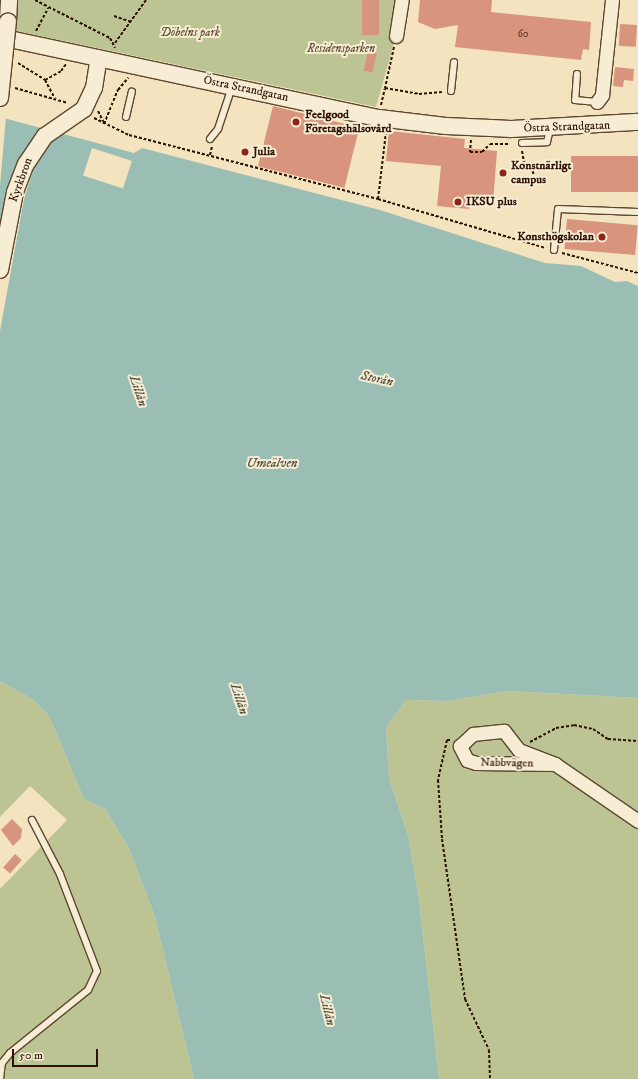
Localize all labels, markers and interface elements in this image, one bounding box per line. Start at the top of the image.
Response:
park label: Döbelns park [160,26,220,40]
house number: 60 [518,29,528,41]
park label: Residensparken [307,42,375,56]
street label: Östra Strandgatan [202,73,290,105]
place label: Feelgood Företagshälsovård [305,108,392,136]
marker: Feelgood Företagshälsovård [290,116,302,128]
street label: Östra Strandgatan [523,118,611,136]
place label: Julia [253,145,275,159]
marker: Julia [240,147,250,157]
street label: Kyrkbron [6,156,36,204]
place label: Konstnärligt campus [511,159,571,187]
marker: Konstnärligt campus [498,168,508,178]
place label: IKSU plus [466,195,517,209]
marker: IKSU plus [453,197,463,207]
place label: Konsthögskolan [517,230,594,244]
marker: Konsthögskolan [597,232,607,242]
water label: Storån [359,368,395,390]
water label: Lillån [126,373,150,409]
water label: Umeälven [247,455,297,471]
water label: Lillån [227,681,251,717]
street label: Nabbvägen [480,755,534,771]
water label: Lillån [316,993,338,1027]
scale bar [14,1041,100,1067]
text: 50 m [19,1048,43,1063]

